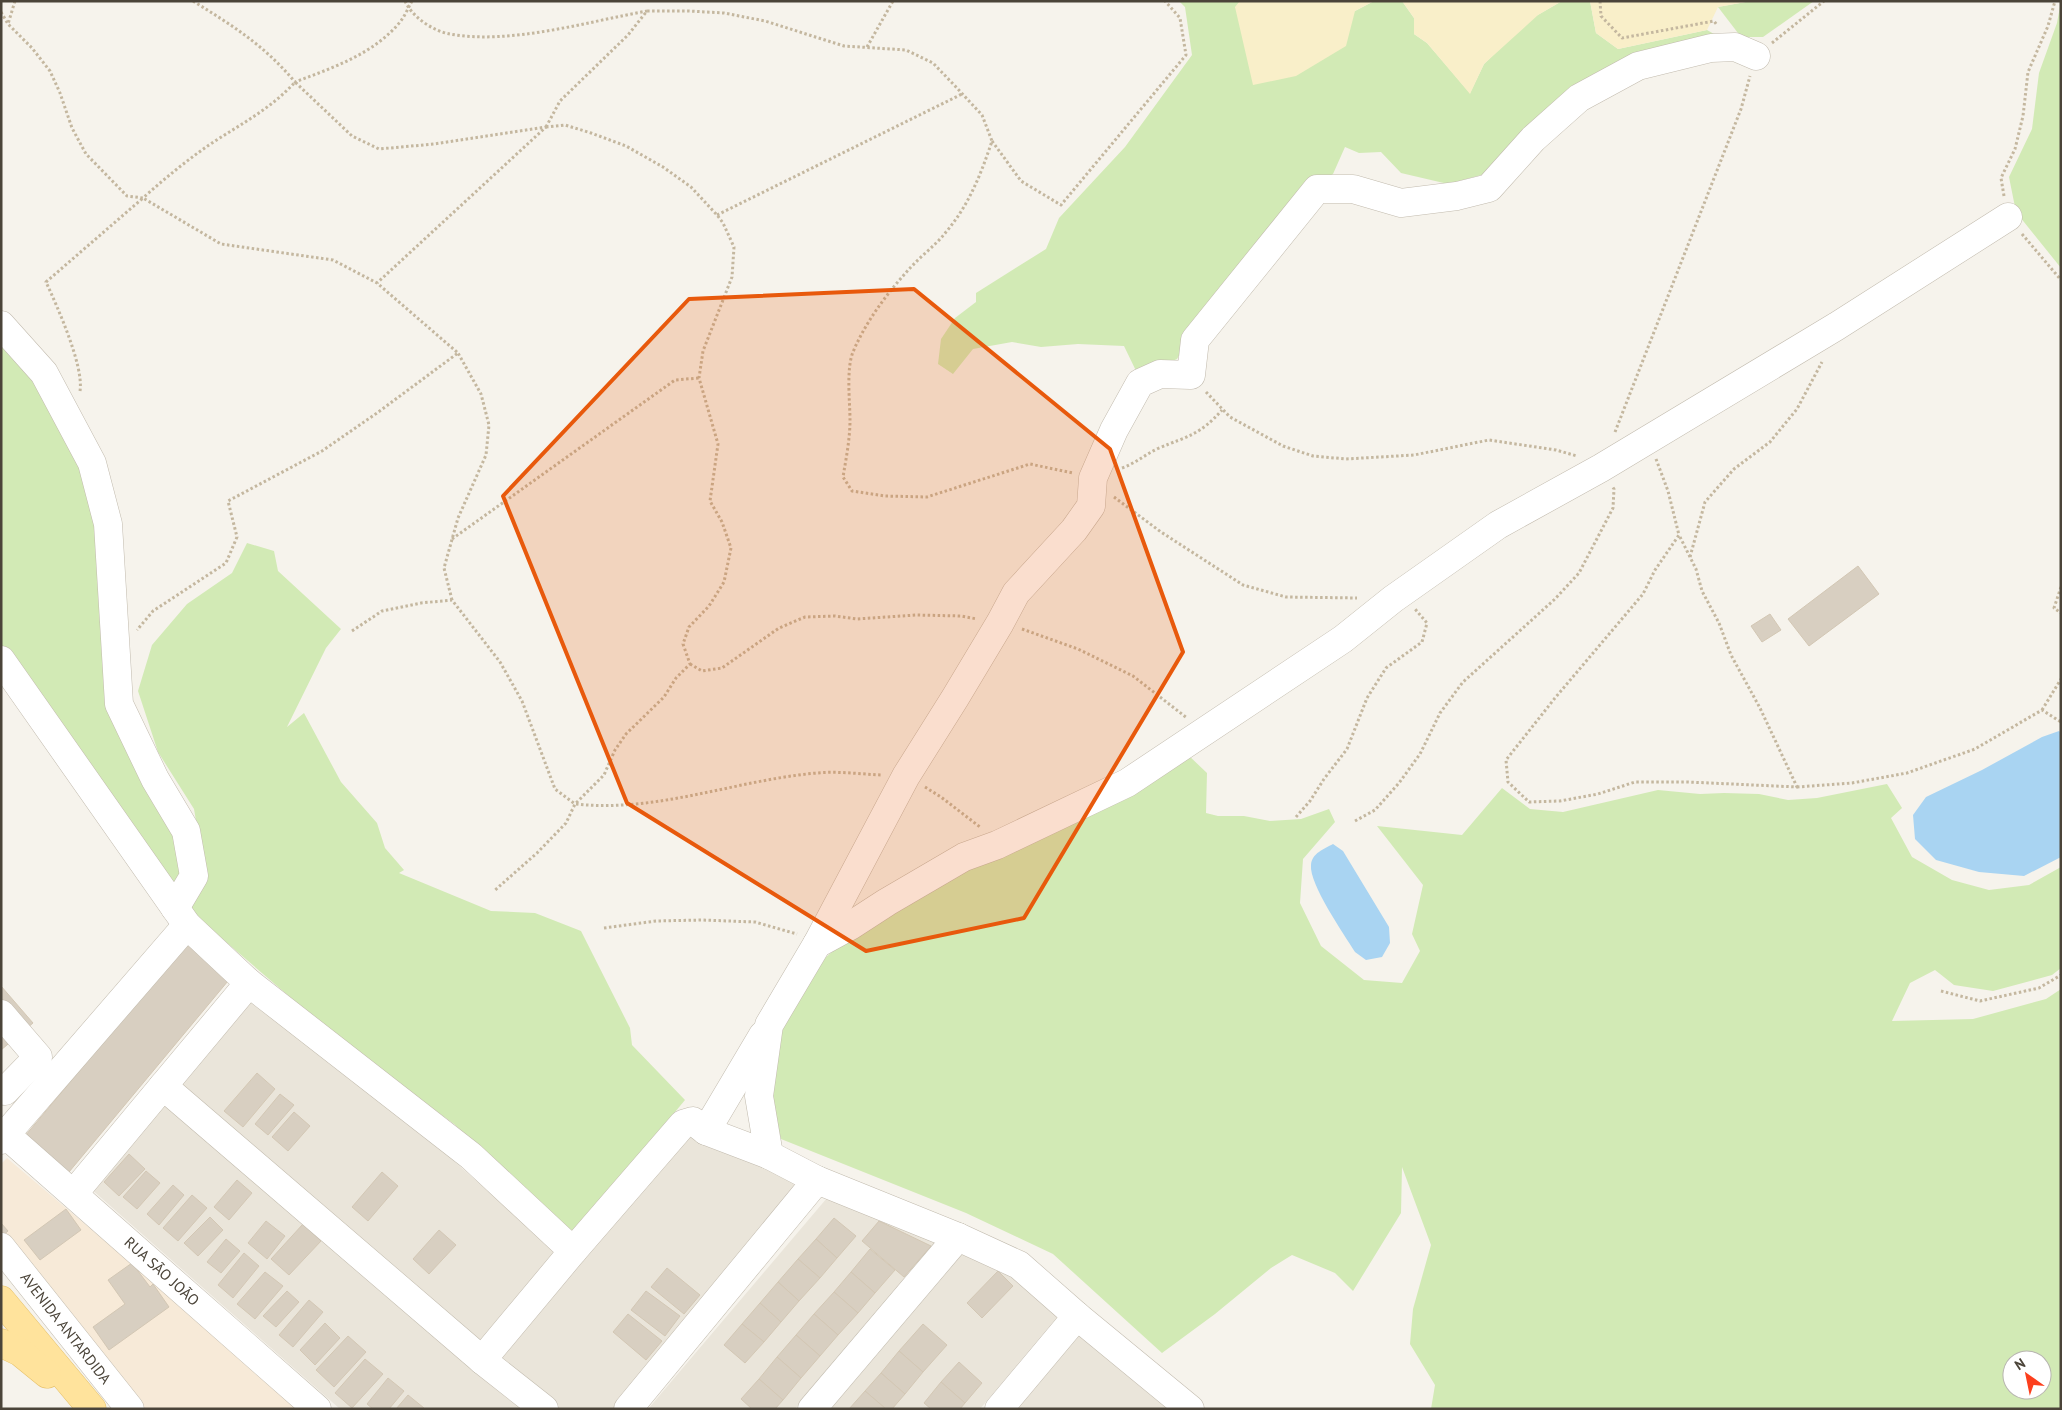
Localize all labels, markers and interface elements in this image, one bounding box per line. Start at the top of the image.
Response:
street label: RUA SÃO JOÃO [121,1232,203,1310]
street label: AVENIDA ANTARDIDA [16,1268,116,1388]
north arrow [2002,1350,2052,1400]
text: N [2011,1354,2029,1374]

